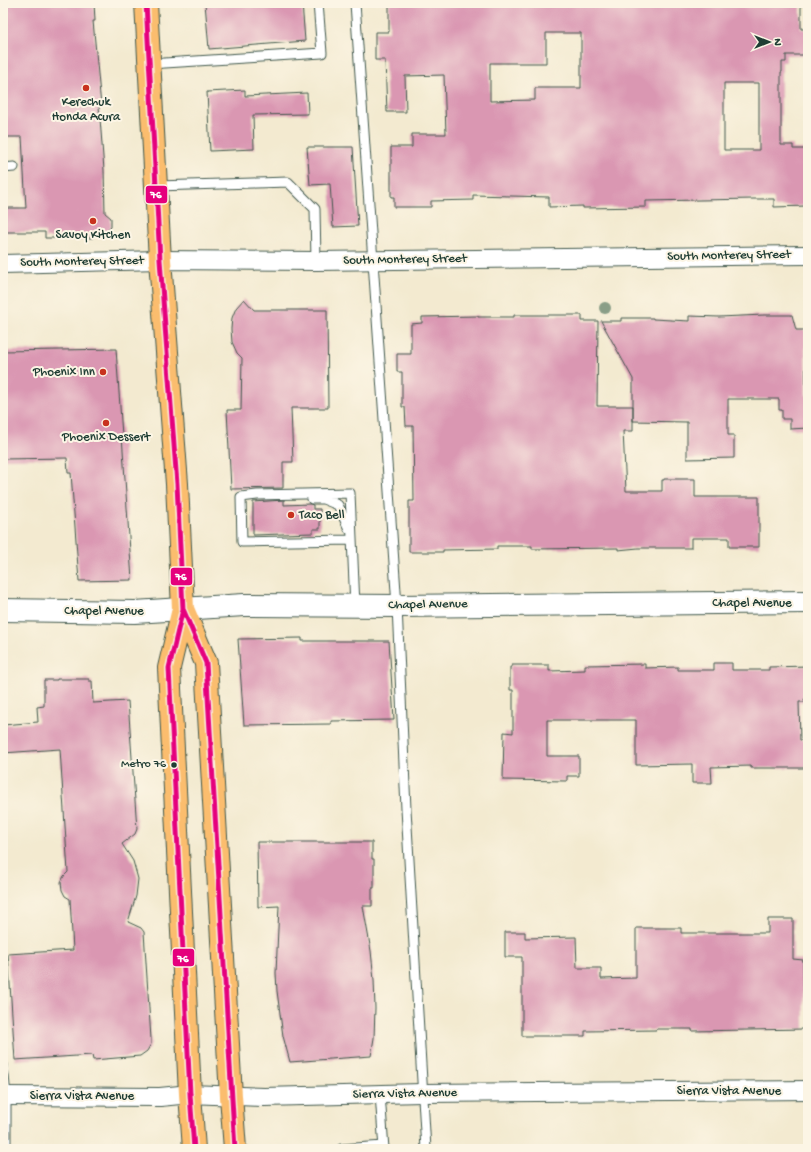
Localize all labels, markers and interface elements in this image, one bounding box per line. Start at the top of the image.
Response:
north arrow [749,22,789,62]
text: N [771,38,783,46]
marker: Kerechuk Honda Acura [81,83,91,93]
place label: Kerechuk Honda Acura [52,95,121,125]
line badge: 76 [145,185,168,204]
text: 76 [149,190,162,202]
marker: Savoy Kitchen [88,216,98,226]
place label: Savoy Kitchen [56,228,131,243]
street label: South Monterey Street [667,247,793,265]
street label: South Monterey Street [343,251,469,269]
street label: South Monterey Street [20,253,146,271]
place label: Phoenix Inn [32,365,96,380]
marker: Phoenix Inn [98,367,108,377]
marker: Phoenix Dessert [101,418,111,428]
place label: Phoenix Dessert [61,430,152,445]
place label: Taco Bell [298,508,345,523]
marker: Taco Bell [286,510,296,520]
line badge: 76 [170,567,193,586]
text: 76 [174,572,187,584]
street label: Chapel Avenue [712,596,792,611]
street label: Chapel Avenue [388,597,468,613]
street label: Chapel Avenue [64,604,144,619]
place label: Metro 76 [121,758,167,772]
marker: Metro 76 [169,760,179,770]
line badge: 76 [172,948,195,967]
text: 76 [176,954,189,966]
street label: Sierra Vista Avenue [677,1084,782,1099]
street label: Sierra Vista Avenue [353,1086,458,1102]
street label: Sierra Vista Avenue [30,1089,135,1104]

